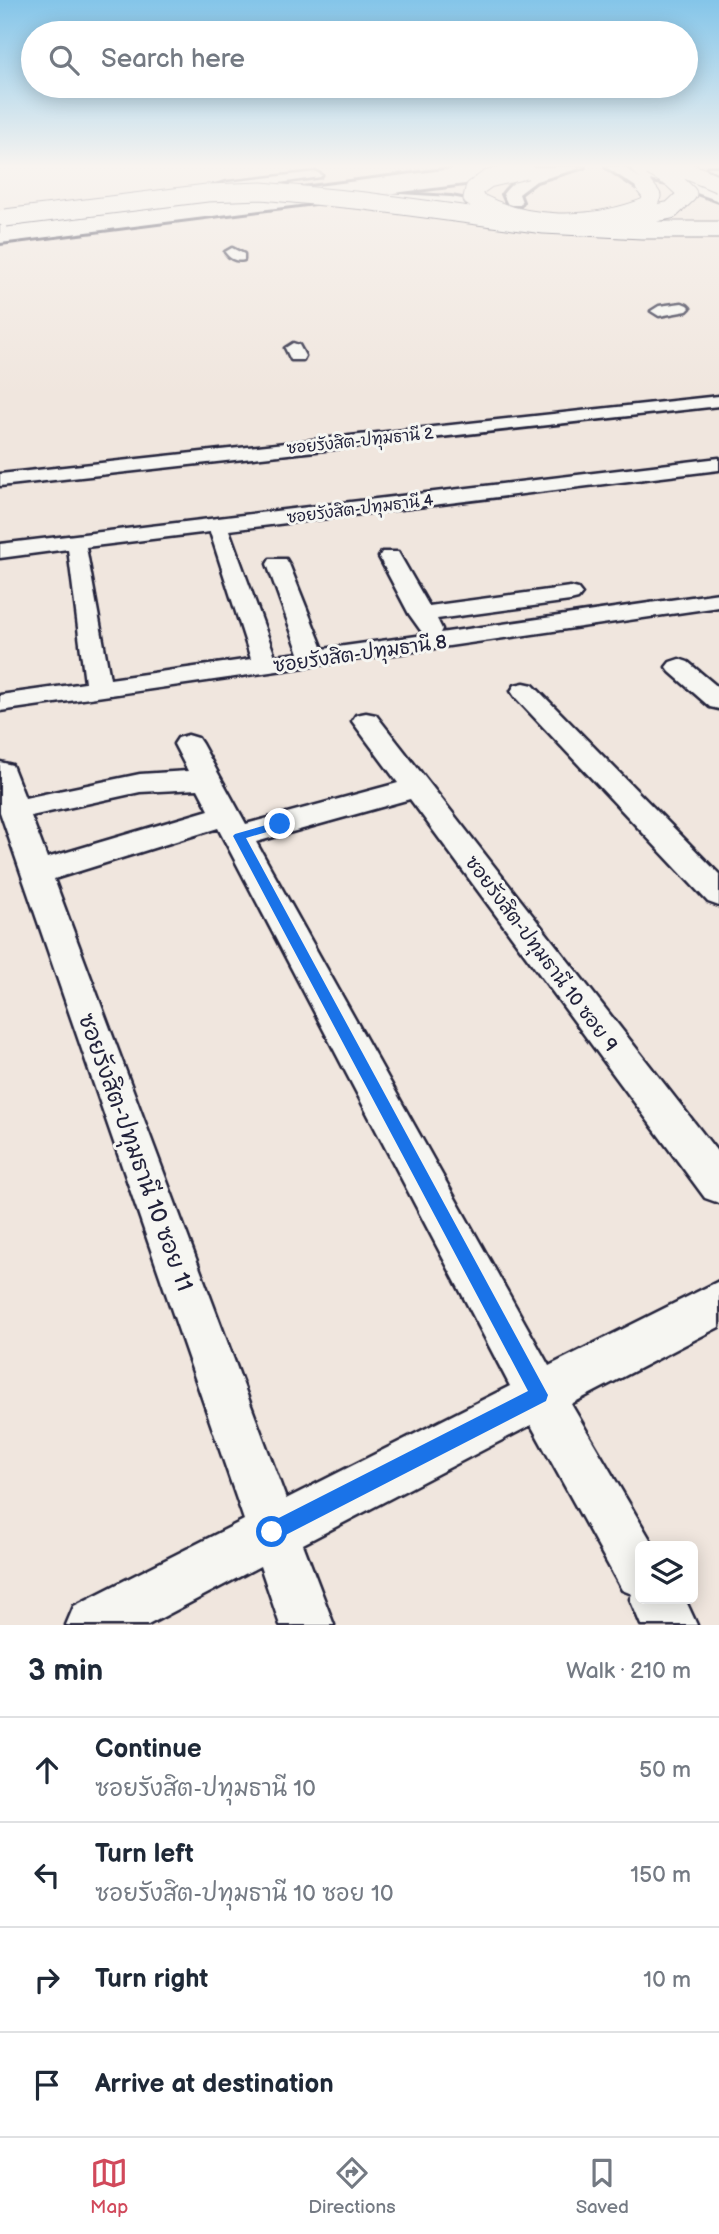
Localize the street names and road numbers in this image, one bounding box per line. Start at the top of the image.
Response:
street label: ซอยรังสิต-ปทุมธานี 2 [286,422,435,461]
street label: ซอยรังสิต-ปทุมธานี 4 [285,489,435,530]
street label: ซอยรังสิต-ปทุมธานี 8 [272,630,449,680]
street label: ซอยรังสิต-ปทุมธานี 10 ซอย 9 [458,851,623,1057]
street label: ซอยรังสิต-ปทุมธานี 10 ซอย 11 [69,1009,200,1296]

